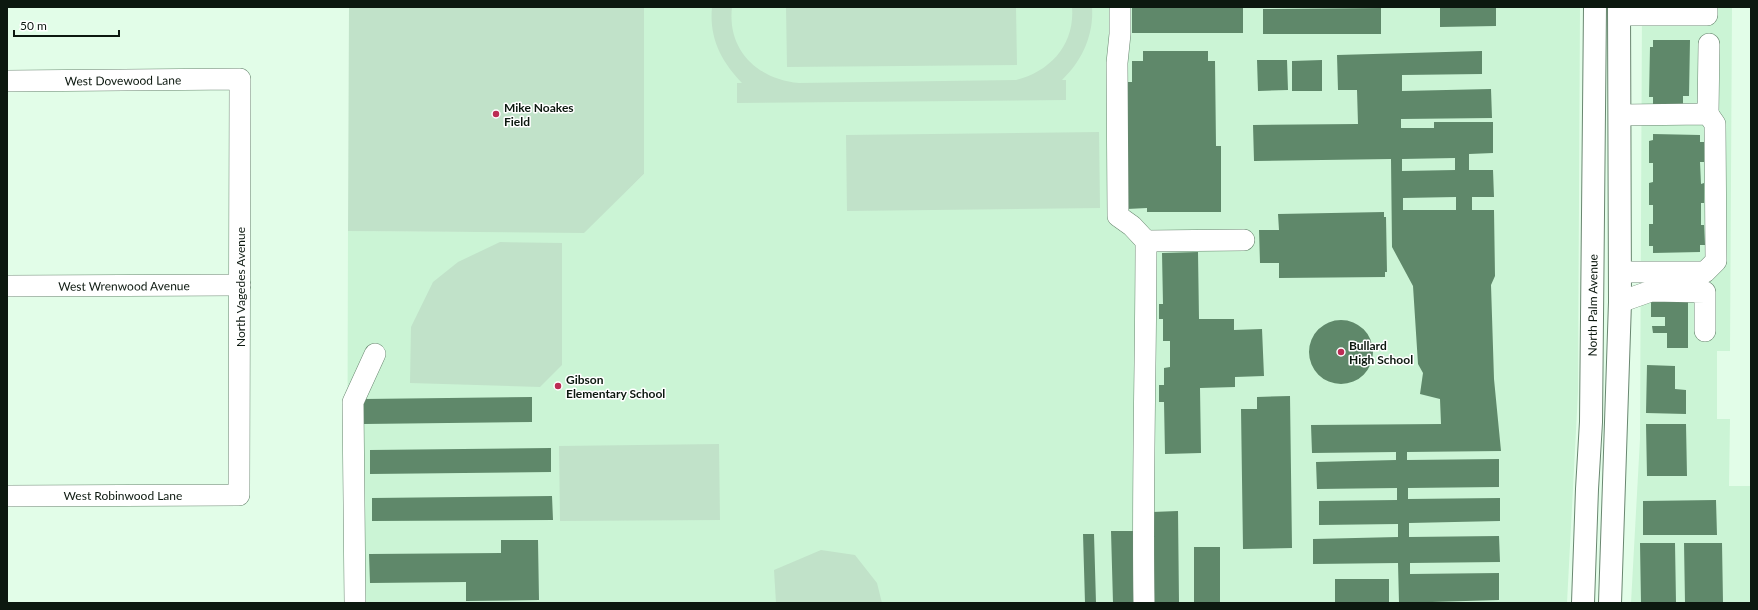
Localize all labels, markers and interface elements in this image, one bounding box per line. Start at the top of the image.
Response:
scale bar [14,12,119,38]
text: 50 m [20,18,47,33]
street label: West Dovewood Lane [65,72,181,88]
place label: Mike Noakes Field [504,100,574,129]
marker: Mike Noakes Field [491,109,501,119]
street label: North Vagedes Avenue [233,227,248,347]
street label: North Palm Avenue [1584,254,1600,356]
street label: West Wrenwood Avenue [58,278,190,293]
place label: Bullard High School [1349,338,1413,367]
marker: Bullard High School [1336,347,1346,357]
place label: Gibson Elementary School [566,372,665,401]
marker: Gibson Elementary School [553,381,563,391]
street label: West Robinwood Lane [64,488,182,503]

